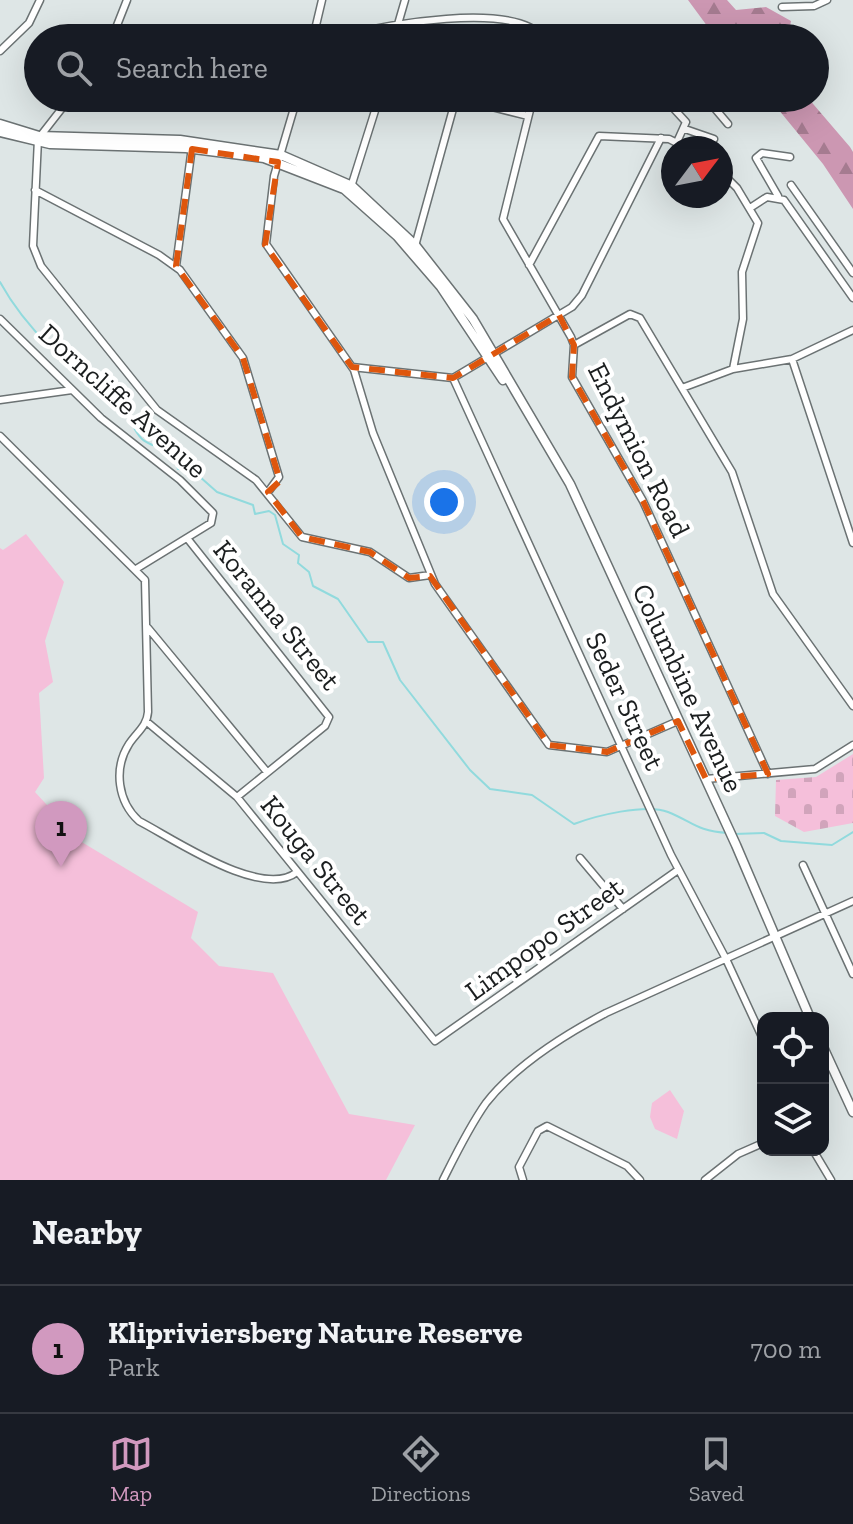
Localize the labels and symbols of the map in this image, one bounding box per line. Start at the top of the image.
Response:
north arrow [661,136,733,208]
street label: Dorncliffe Avenue [32,317,214,485]
street label: Endymion Road [581,357,697,543]
your location [424,482,464,522]
street label: Koranna Street [207,534,348,697]
street label: Columbine Avenue [625,579,751,797]
street label: Seder Street [579,627,671,776]
street label: Kouga Street [254,789,378,932]
pin: 1 [35,801,87,867]
street label: Limpopo Street [459,870,630,1007]

